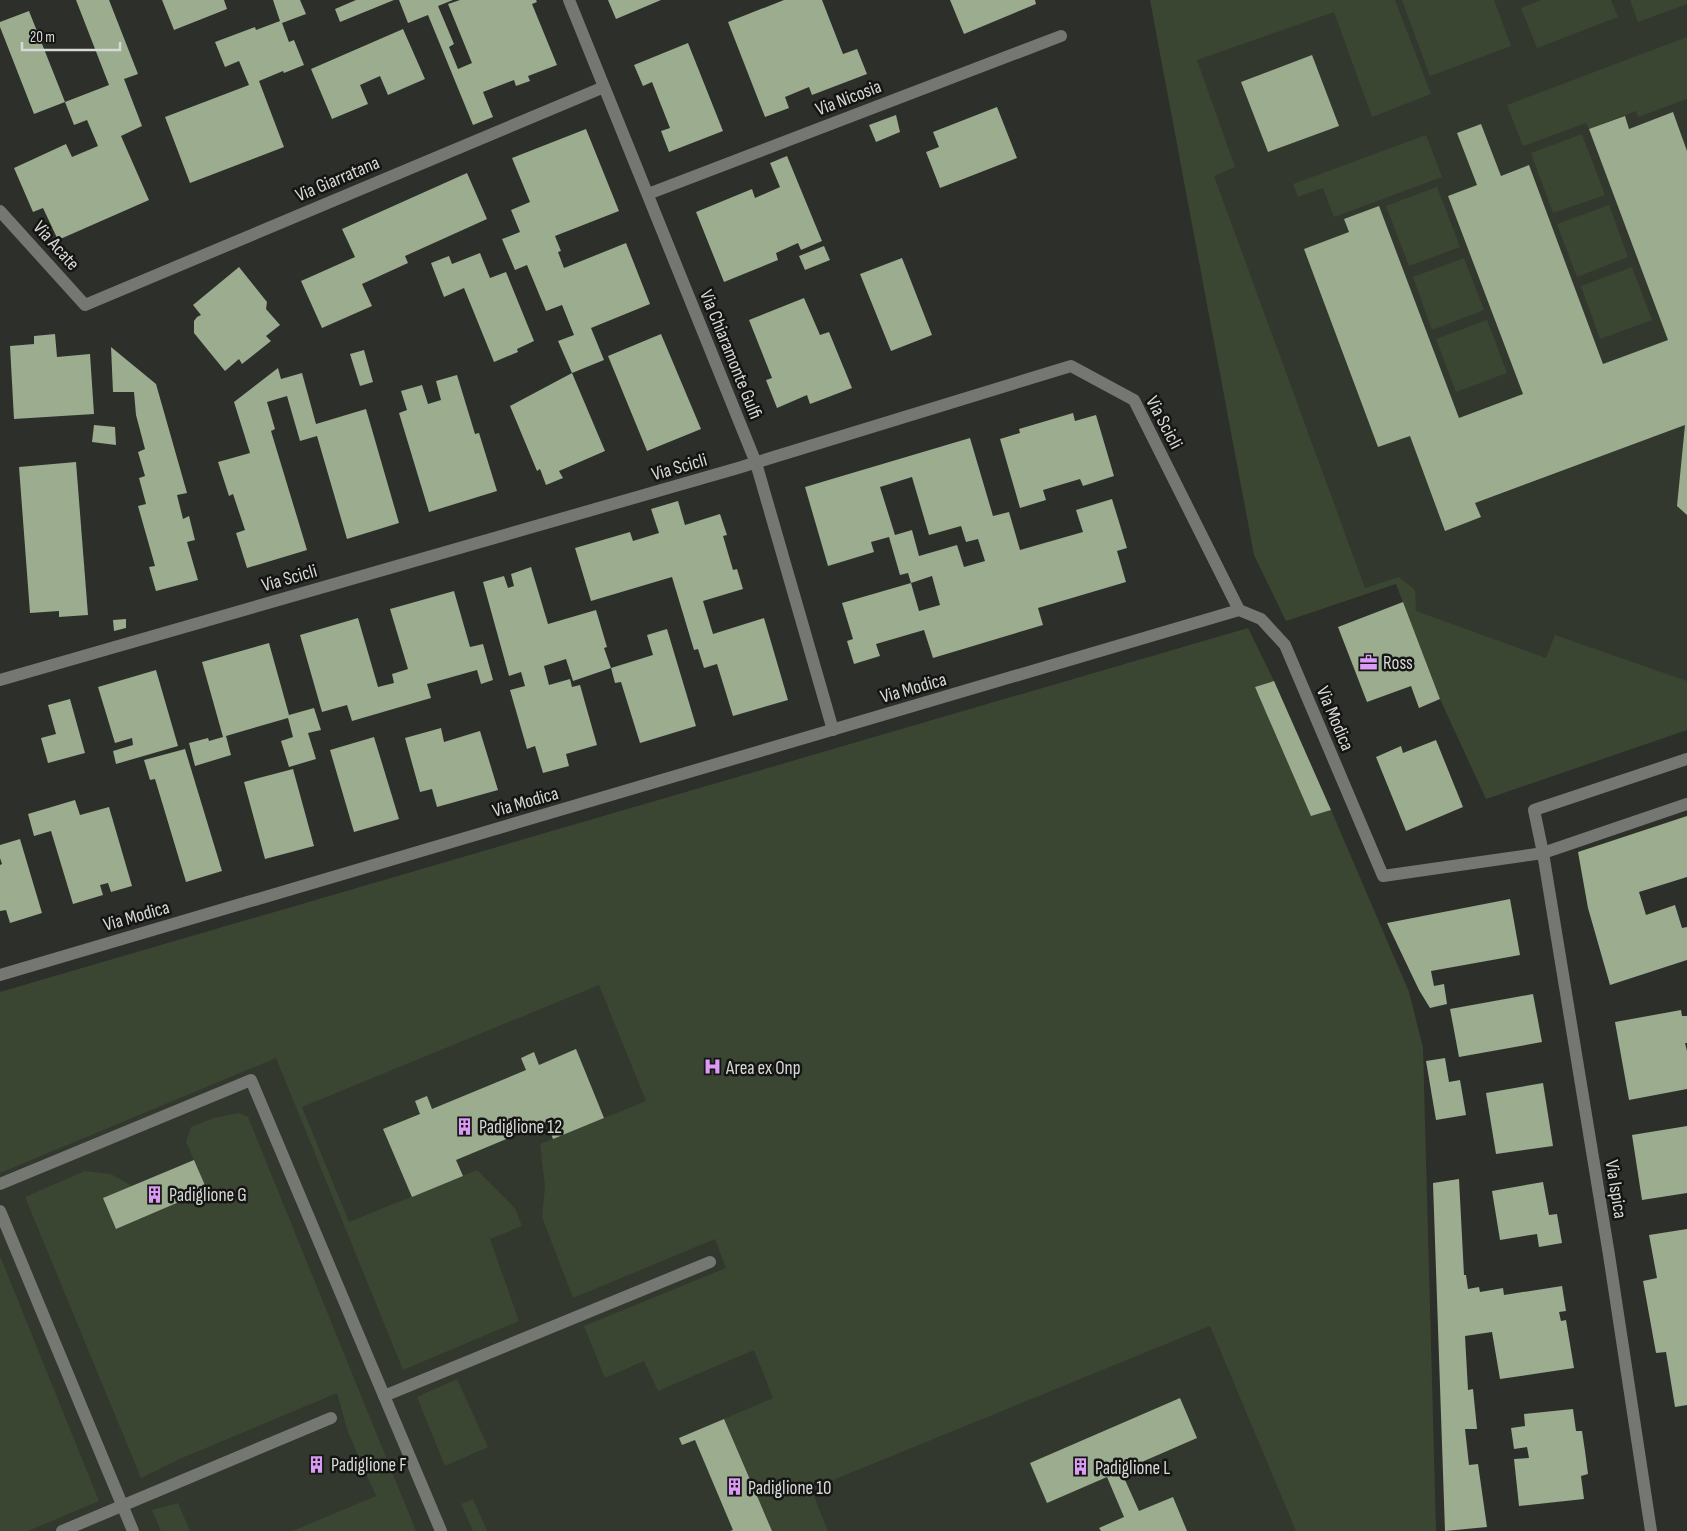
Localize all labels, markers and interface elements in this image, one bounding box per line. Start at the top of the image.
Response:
scale bar [22,20,120,52]
text: 20 m [30,28,55,47]
street label: Via Nicosia [812,75,885,121]
street label: Via Giarratana [292,151,383,207]
street label: Via Acate [28,216,84,276]
street label: Via Chiaramonte Gulfi [694,287,767,422]
street label: Via Scicli [1140,392,1187,453]
street label: Via Scicli [649,449,710,486]
street label: Via Scicli [259,560,320,597]
office icon: Ross [1359,652,1379,672]
place label: Ross [1383,652,1413,675]
street label: Via Modica [878,668,949,709]
street label: Via Modica [1311,683,1358,754]
street label: Via Modica [490,782,561,823]
street label: Via Modica [101,896,172,937]
hospital icon: Area ex Onp [702,1057,722,1077]
place label: Area ex Onp [725,1057,801,1080]
building icon: Padiglione 12 [455,1116,475,1136]
place label: Padiglione 12 [479,1116,562,1139]
street label: Via Ispica [1600,1158,1632,1220]
building icon: Padiglione G [145,1184,165,1204]
place label: Padiglione G [169,1184,247,1207]
building icon: Padiglione F [307,1454,327,1474]
place label: Padiglione F [331,1454,407,1477]
building icon: Padiglione L [1071,1457,1091,1477]
place label: Padiglione L [1095,1457,1170,1480]
building icon: Padiglione 10 [724,1477,744,1497]
place label: Padiglione 10 [748,1477,831,1500]

